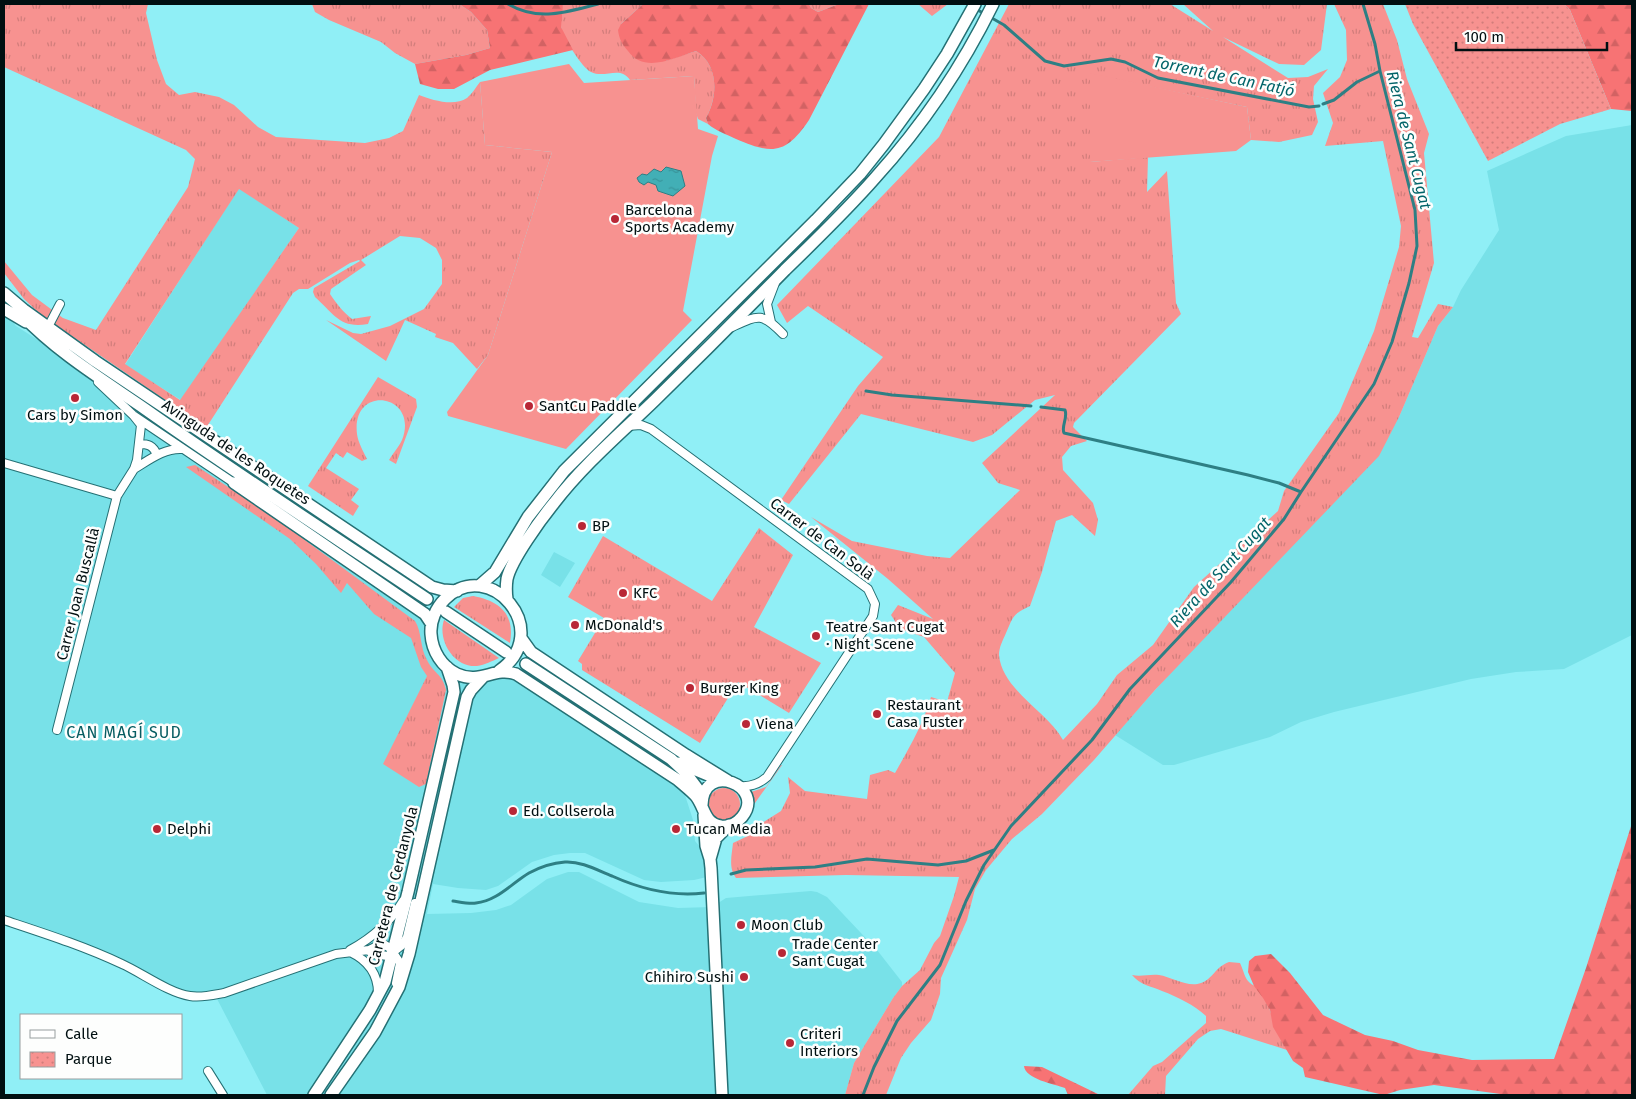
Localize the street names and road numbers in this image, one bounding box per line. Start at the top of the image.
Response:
street label: Avinguda de les Roquetes [158,396,314,508]
street label: Carrer de Can Solà [767,494,877,584]
street label: Carrer Joan Buscallà [53,526,103,662]
street label: Carretera de Cerdanyola [364,804,422,968]

